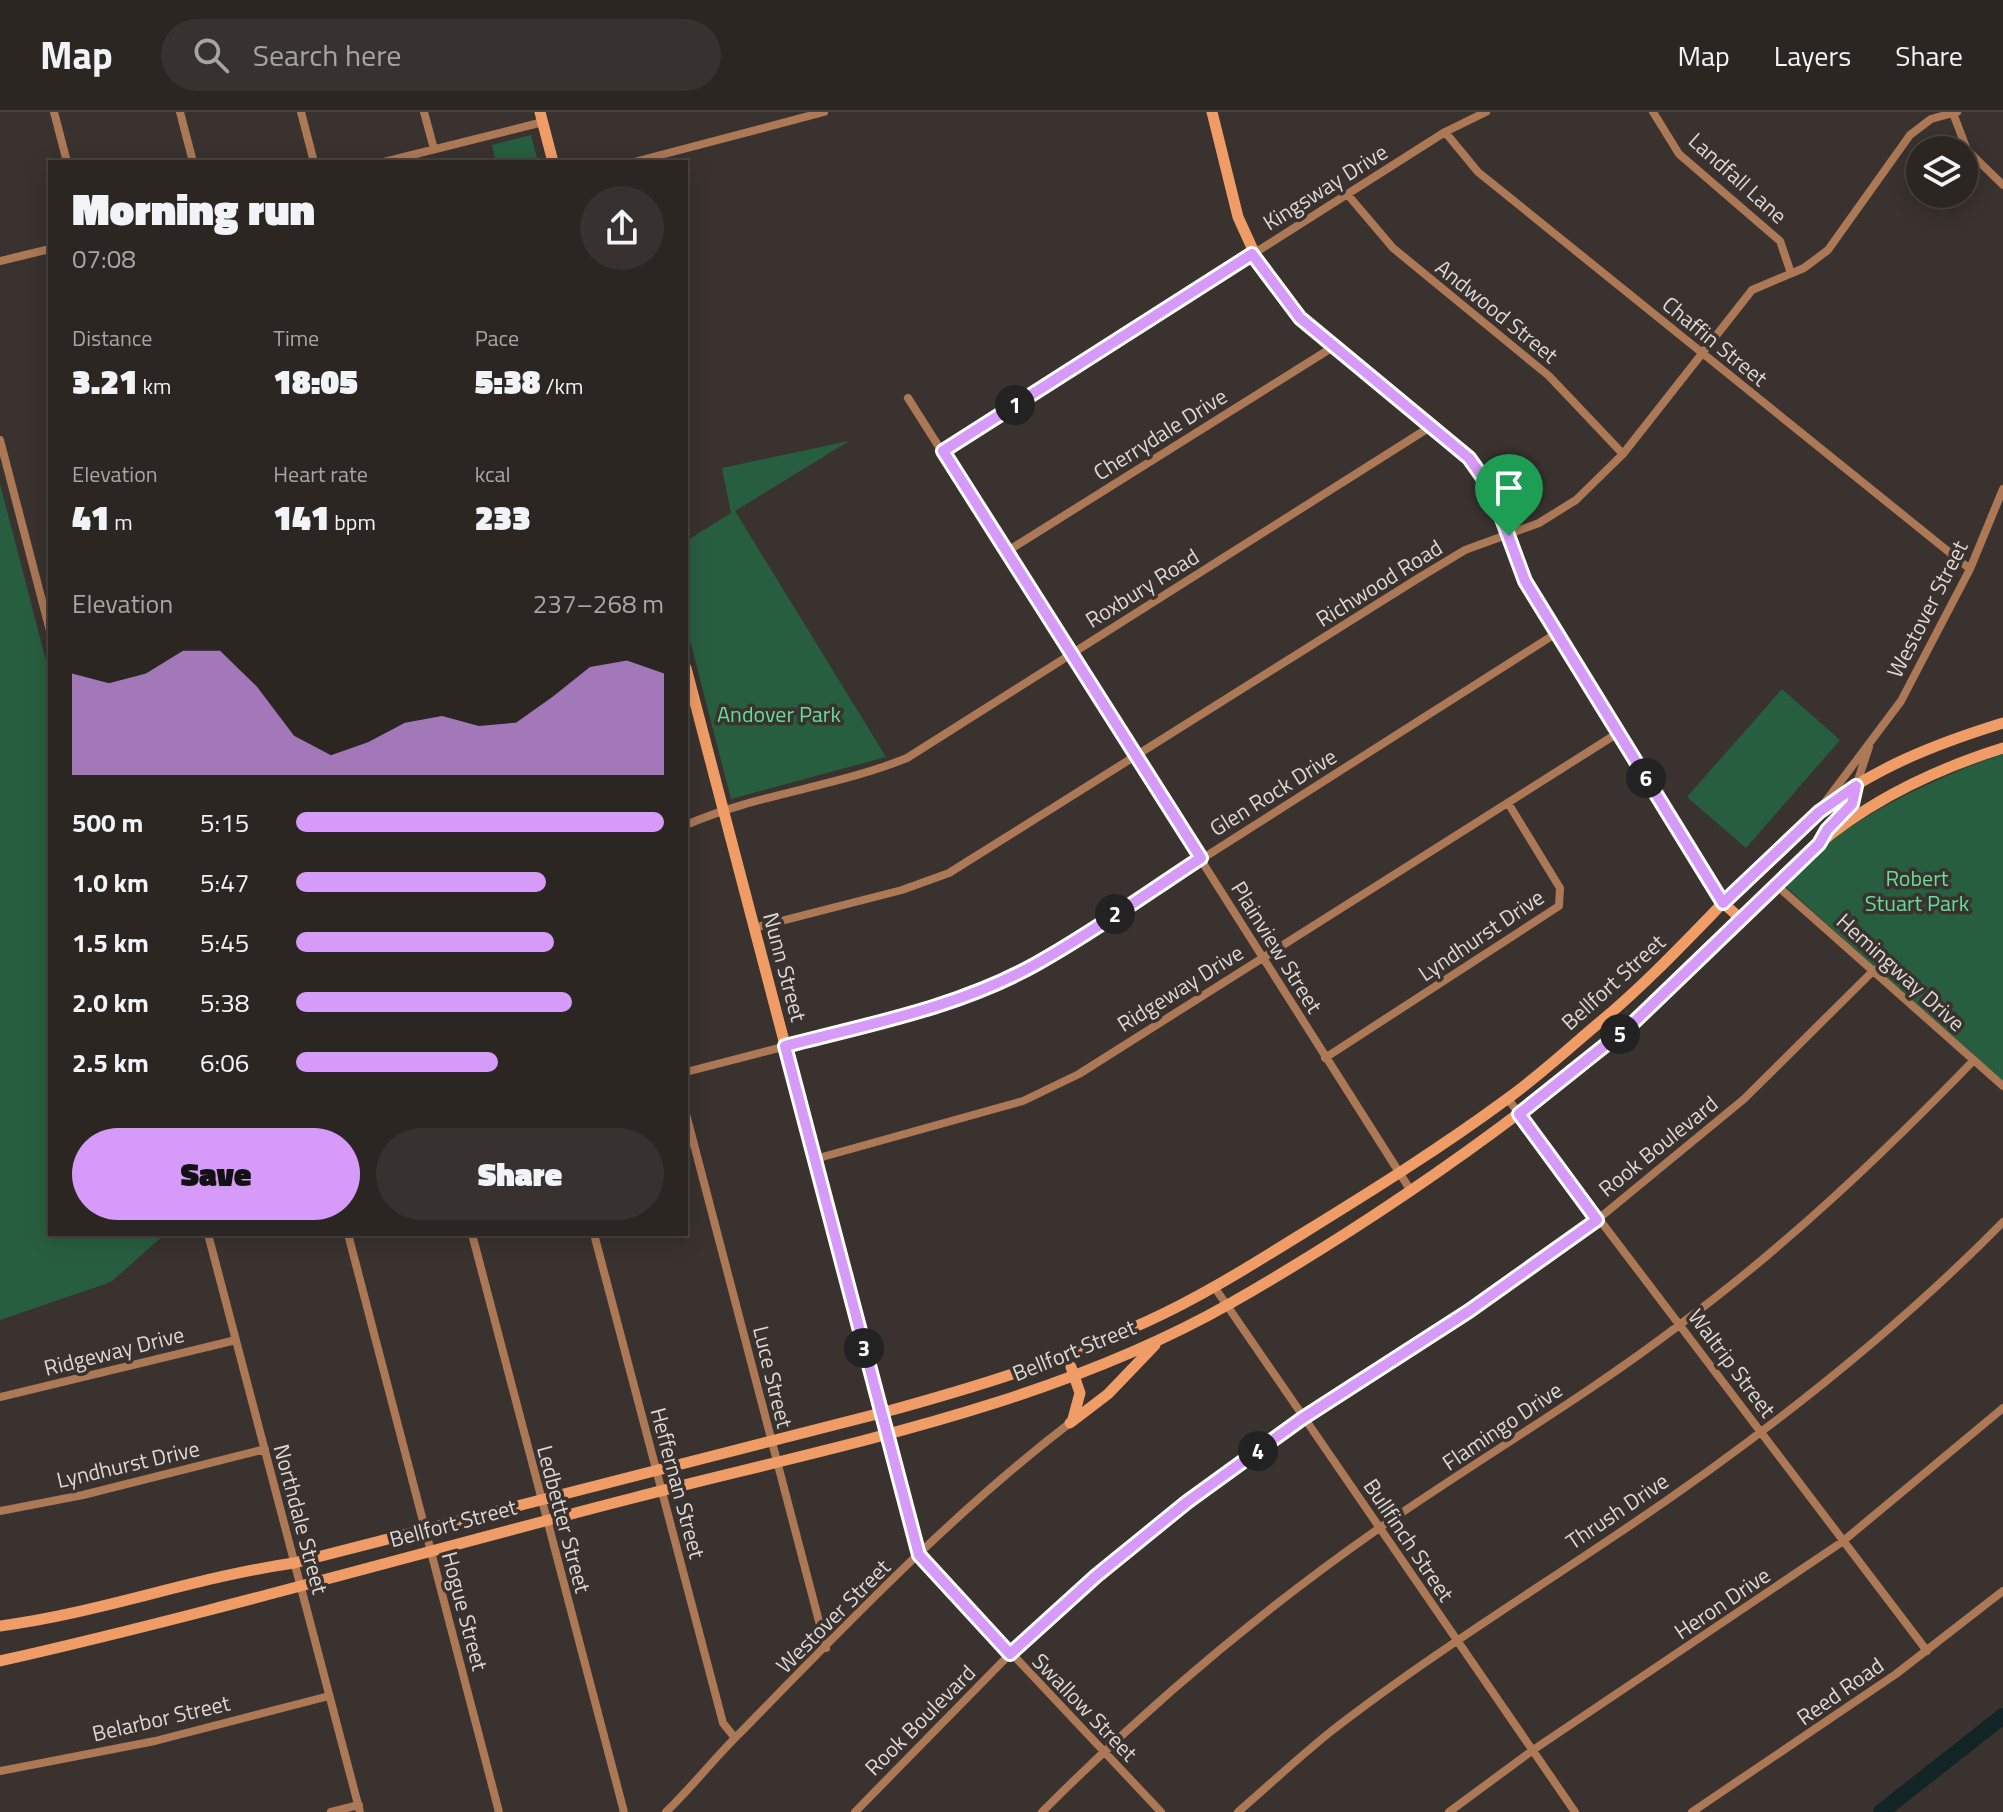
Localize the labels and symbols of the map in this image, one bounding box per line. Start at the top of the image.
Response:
street label: Landfall Lane [1681,124,1795,232]
street label: Kingsway Drive [1256,135,1394,239]
street label: Andwood Street [1428,251,1566,371]
street label: Chaffin Street [1655,288,1775,395]
street label: Cherrydale Drive [1086,379,1234,489]
pin: 1 [995,385,1035,425]
pin [1475,454,1543,536]
street label: Richwood Road [1309,531,1449,635]
street label: Westover Street [1878,534,1976,684]
street label: Roxbury Road [1078,540,1206,636]
park label: Andover Park [717,697,841,731]
street label: Glen Rock Drive [1203,739,1343,845]
pin: 6 [1626,758,1666,798]
park label: Robert Stuart Park [1865,861,1970,920]
street label: Plainview Street [1223,874,1331,1020]
street label: Lyndhurst Drive [1411,880,1551,990]
pin: 2 [1095,894,1135,934]
street label: Hemingway Drive [1829,905,1973,1039]
street label: Nunn Street [754,909,816,1026]
street label: Bellfort Street [1553,926,1673,1038]
street label: Ridgeway Drive [1110,936,1250,1040]
pin: 5 [1600,1014,1640,1054]
street label: Rook Boulevard [1591,1087,1725,1205]
street label: Waltrip Street [1680,1301,1784,1425]
street label: Bellfort Street [1007,1310,1141,1390]
street label: Ridgeway Drive [40,1317,188,1385]
street label: Luce Street [744,1322,802,1432]
pin: 3 [844,1328,884,1368]
street label: Flamingo Drive [1435,1373,1569,1479]
street label: Heffernan Street [642,1404,715,1563]
street label: Lyndhurst Drive [53,1431,203,1497]
pin: 4 [1238,1431,1278,1471]
street label: Northdale Street [265,1440,337,1598]
street label: Ledbetter Street [528,1441,600,1597]
street label: Thrush Drive [1559,1464,1675,1558]
street label: Bullfinch Street [1355,1472,1463,1609]
street label: Bellfort Street [386,1490,521,1556]
street label: Hogue Street [433,1548,497,1675]
street label: Westover Street [768,1551,898,1681]
street label: Heron Drive [1667,1558,1777,1648]
street label: Swallow Street [1024,1645,1146,1769]
street label: Reed Road [1789,1648,1891,1734]
street label: Rook Boulevard [857,1657,983,1783]
street label: Belarbor Street [89,1686,234,1750]

